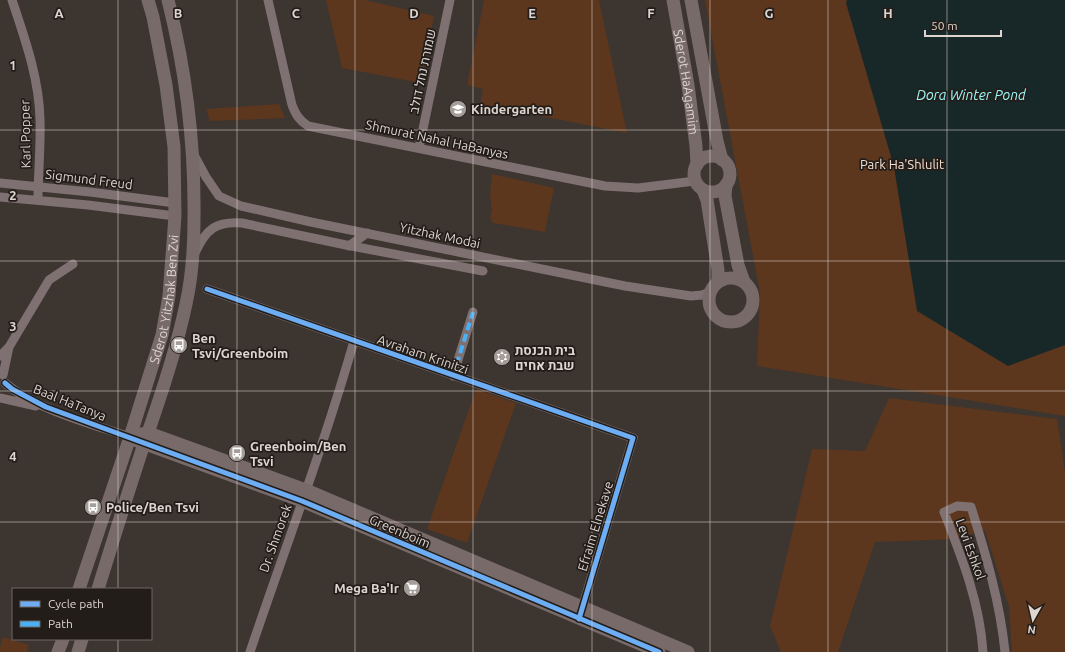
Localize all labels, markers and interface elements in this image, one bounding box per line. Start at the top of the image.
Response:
text: A [54,6,64,20]
text: B [174,6,183,20]
text: C [292,6,301,20]
text: D [409,6,419,20]
text: E [528,6,536,20]
text: F [647,6,655,20]
text: G [765,6,774,20]
text: H [883,6,893,20]
scale bar [925,12,1001,38]
text: 50 m [931,19,958,32]
street label: שמורת נחל דולב [406,27,438,115]
street label: Sderot HaAgamim [671,28,701,135]
text: 1 [9,58,17,72]
water label: Dora Winter Pond [916,87,1027,103]
school or university icon: Kindergarten [448,99,468,119]
street label: Karl Popper [17,100,33,168]
place label: Kindergarten [471,102,552,116]
street label: Shmurat Nahal HaBanyas [364,117,510,161]
park label: Park Ha'Shlulit [860,157,944,171]
street label: Sigmund Freud [45,167,133,191]
text: 2 [9,188,17,202]
street label: Yitzhak Modai [398,220,482,250]
street label: Sderot Yitzhak Ben Zvi [146,234,181,365]
text: 3 [9,319,17,333]
place label: Ben Tsvi/Greenboim [192,331,288,360]
street label: Avraham Krinitzi [376,332,470,376]
bus stop icon: Ben Tsvi/Greenboim [169,335,189,355]
place label: בית הכנסת שבת אחים [515,343,575,372]
synagogue icon: בית הכנסת שבת אחים [492,347,512,367]
street label: Baal HaTanya [31,381,109,423]
place label: Greenboim/Ben Tsvi [250,439,346,468]
bus stop icon: Greenboim/Ben Tsvi [227,443,247,463]
text: 4 [9,449,17,463]
street label: Efraim Elnekave [575,479,615,573]
bus stop icon: Police/Ben Tsvi [83,497,103,517]
place label: Police/Ben Tsvi [106,500,199,514]
street label: Dr. Shmorek [256,502,294,574]
street label: Greenboim [367,512,433,550]
street label: Levi Eshkol [953,517,989,582]
supermarket icon: Mega Ba'Ir [402,578,422,598]
place label: Mega Ba'Ir [334,581,400,595]
legend [12,588,152,640]
text: Cycle path [48,597,104,610]
north arrow [1013,600,1053,640]
text: Path [48,617,73,630]
text: N [1027,623,1037,636]

